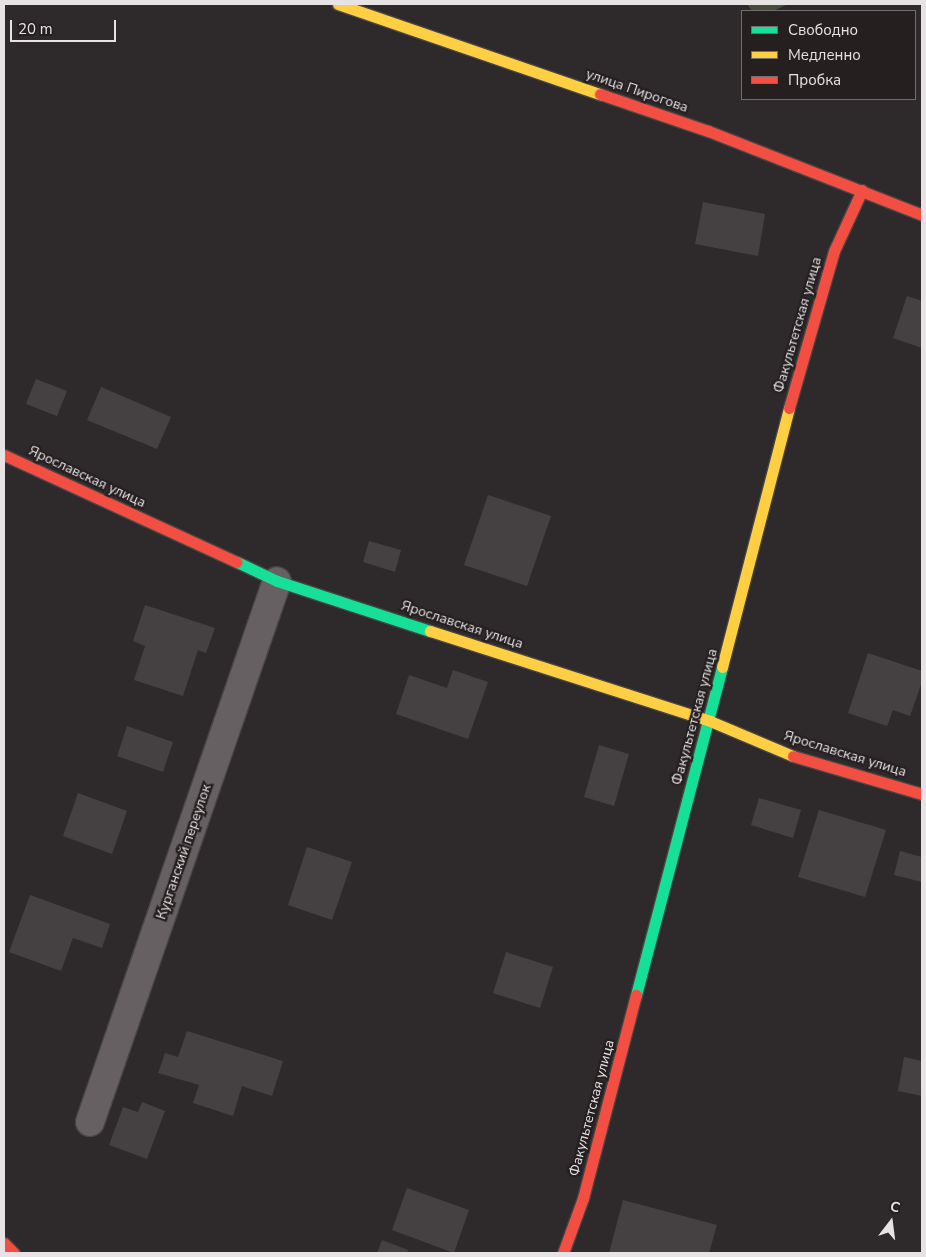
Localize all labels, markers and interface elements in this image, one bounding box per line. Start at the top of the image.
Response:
scale bar [12,10,119,42]
legend [741,10,916,100]
text: 20 m [18,19,53,39]
text: Свободно [788,20,858,40]
text: Медленно [788,45,861,65]
street label: улица Пирогова [584,66,690,116]
text: Пробка [788,70,841,90]
street label: Факультетская улица [771,255,825,395]
street label: Ярославская улица [26,443,148,511]
street label: Ярославская улица [399,597,525,653]
street label: Факультетская улица [669,647,721,787]
street label: Ярославская улица [782,727,908,781]
street label: Курганский переулок [153,782,215,922]
street label: Факультетская улица [566,1038,618,1178]
north arrow [866,1197,916,1247]
text: С [888,1197,902,1217]

